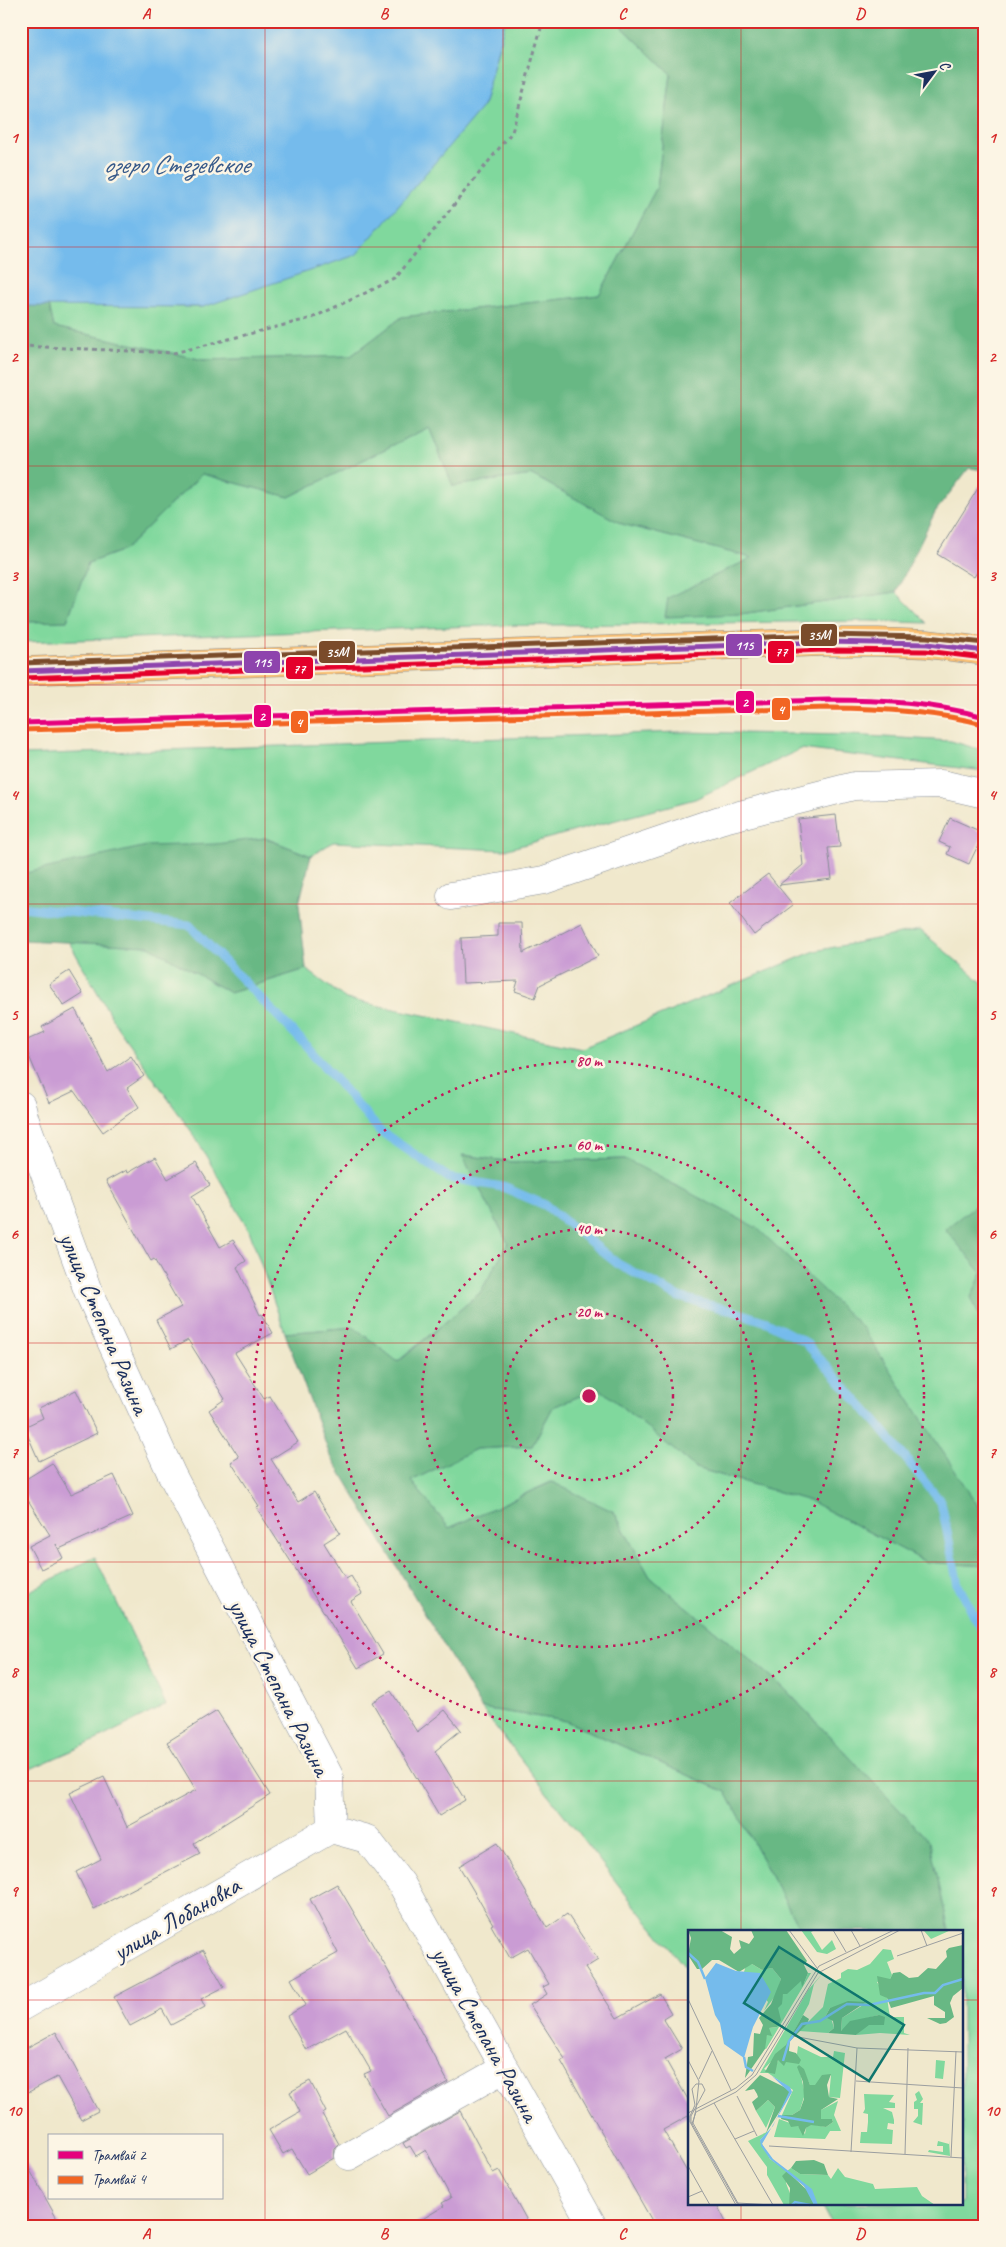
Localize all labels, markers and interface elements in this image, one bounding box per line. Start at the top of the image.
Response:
text: A [142,4,152,24]
text: B [380,4,390,24]
text: C [618,4,628,24]
text: D [855,4,866,24]
north arrow [908,48,958,98]
text: С [936,58,955,75]
text: 1 [10,128,19,148]
text: 1 [988,128,997,148]
water label: озеро Стезевское [103,148,253,181]
text: 2 [10,347,19,367]
text: 2 [988,347,997,367]
text: 3 [10,566,19,586]
text: 3 [988,566,997,586]
line badge: 35М [800,623,838,647]
text: 35М [808,627,832,644]
line badge: 115 [725,633,763,657]
text: 115 [735,637,755,654]
line badge: 35М [318,640,356,664]
line badge: 77 [767,640,795,664]
text: 77 [775,643,789,660]
text: 35М [326,644,350,661]
line badge: 115 [243,650,281,674]
text: 115 [253,654,273,671]
line badge: 77 [285,656,314,680]
text: 77 [293,660,307,677]
line badge: 2 [735,690,755,714]
text: 2 [742,694,750,711]
line badge: 4 [771,697,791,721]
text: 4 [778,701,786,718]
line badge: 2 [253,704,272,728]
text: 2 [259,708,267,725]
line badge: 4 [290,710,309,734]
text: 4 [296,714,304,731]
text: 4 [10,785,19,805]
text: 4 [988,785,997,805]
text: 5 [11,1005,20,1025]
text: 5 [989,1005,998,1025]
text: 80 m [576,1052,603,1071]
text: 60 m [576,1136,603,1155]
text: 40 m [576,1220,603,1239]
text: 6 [10,1224,19,1244]
text: 6 [988,1224,997,1244]
street label: улица Степана Разина [51,1226,158,1422]
text: 20 m [576,1303,603,1322]
centre of rings [580,1387,598,1405]
text: 7 [10,1443,19,1463]
text: 7 [988,1443,997,1463]
street label: улица Степана Разина [220,1592,339,1784]
text: 8 [10,1662,19,1682]
text: 8 [988,1662,997,1682]
street label: улица Лобановка [105,1869,248,1969]
text: 9 [10,1881,19,1901]
text: 9 [988,1881,997,1901]
inset map [688,1930,964,2204]
street label: улица Степана Разина [423,1940,548,2130]
text: 10 [7,2101,23,2121]
text: 10 [985,2101,1001,2121]
legend [48,2134,222,2200]
text: Трамвай 2 [92,2146,147,2165]
text: Трамвай 4 [92,2170,147,2189]
text: A [142,2224,152,2244]
text: B [380,2224,390,2244]
text: C [618,2224,628,2244]
text: D [855,2224,866,2244]

